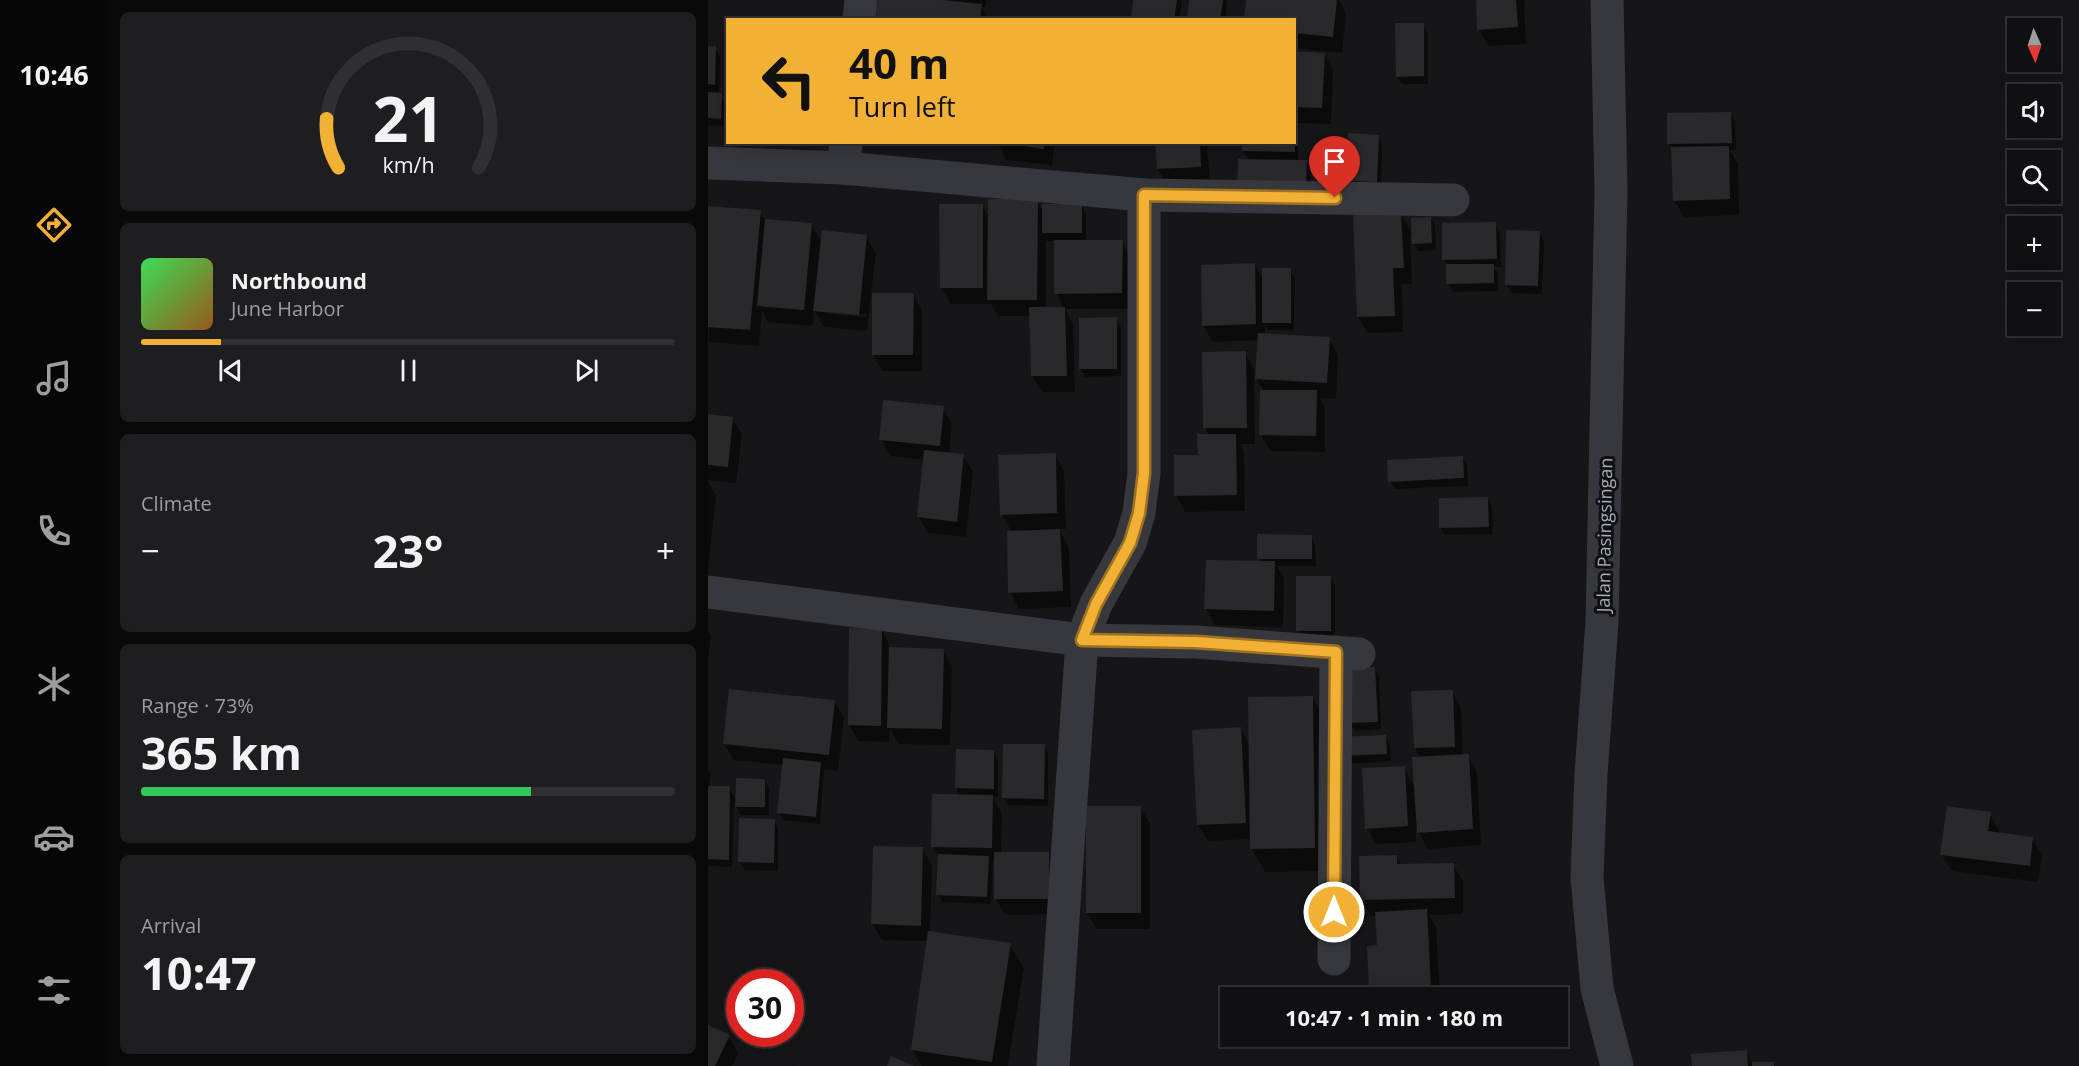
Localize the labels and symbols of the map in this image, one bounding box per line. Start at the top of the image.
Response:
north arrow [2007,18,2061,72]
pin [1309,136,1360,198]
street label: Jalan Pasingsingan [1591,457,1617,615]
position arrow [1302,880,1366,944]
speed limit sign: 30 [726,969,804,1047]

